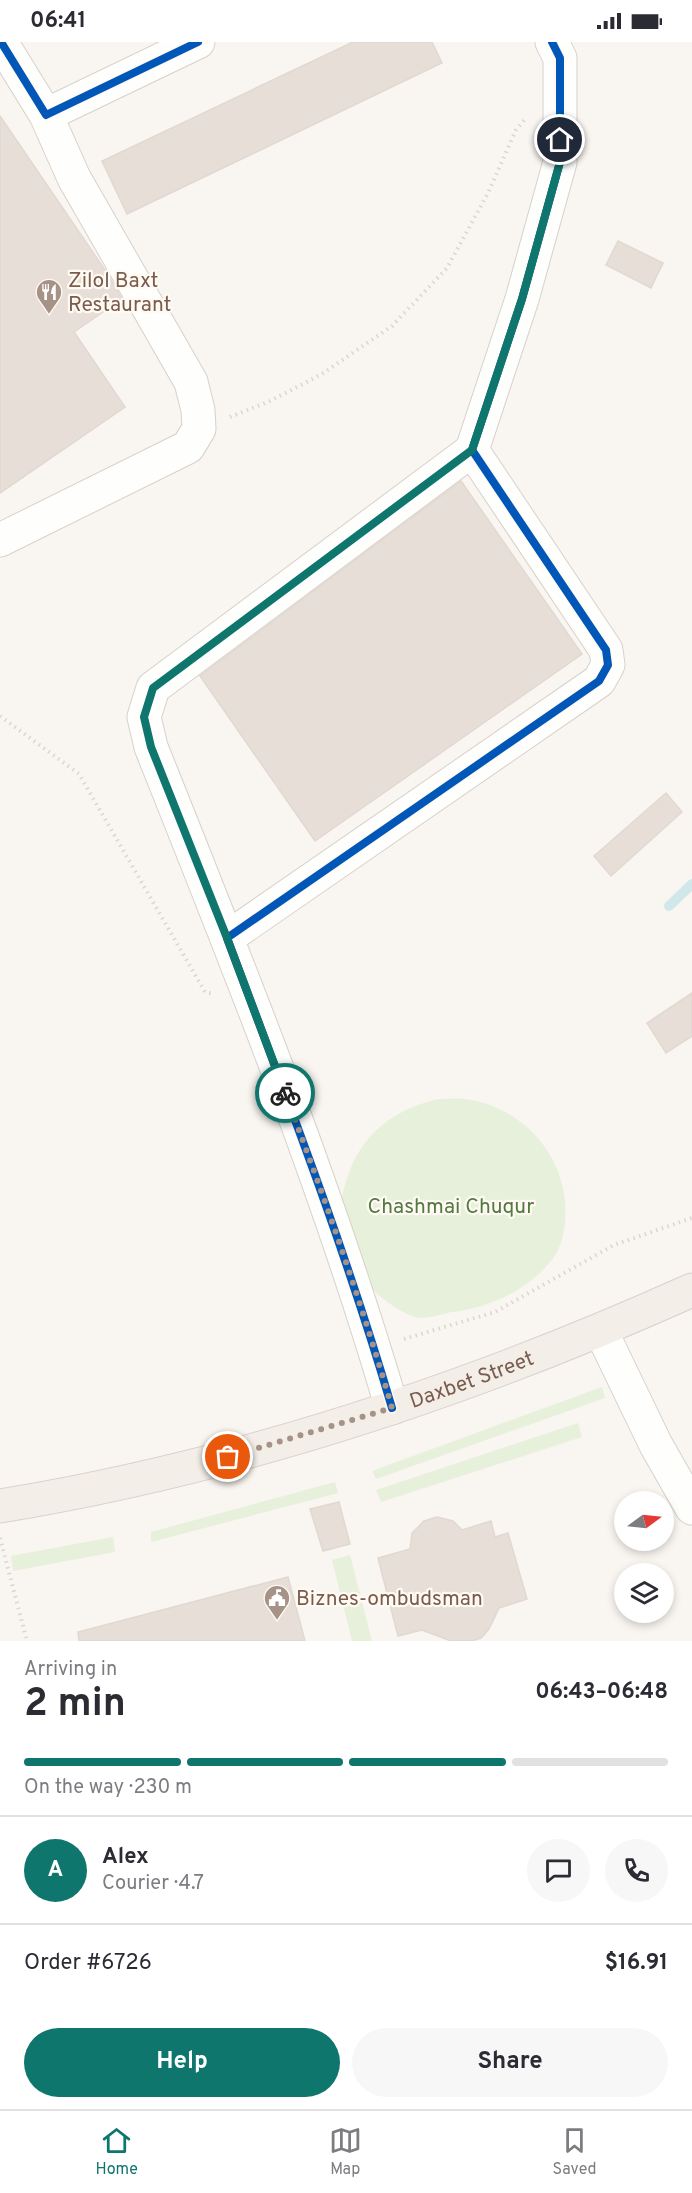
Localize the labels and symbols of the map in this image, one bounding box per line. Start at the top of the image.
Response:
pin [534,114,585,165]
place label: Zilol Baxt Restaurant [68,268,171,319]
restaurant icon: Zilol Baxt Restaurant [34,277,64,315]
courier [255,1063,315,1123]
park label: Chashmai Chuqur [368,1194,534,1221]
street label: Daxbet Street [406,1346,538,1416]
pin [202,1431,253,1482]
north arrow [614,1491,674,1551]
public building icon: Biznes-ombudsman [262,1583,292,1621]
place label: Biznes-ombudsman [296,1586,483,1613]

